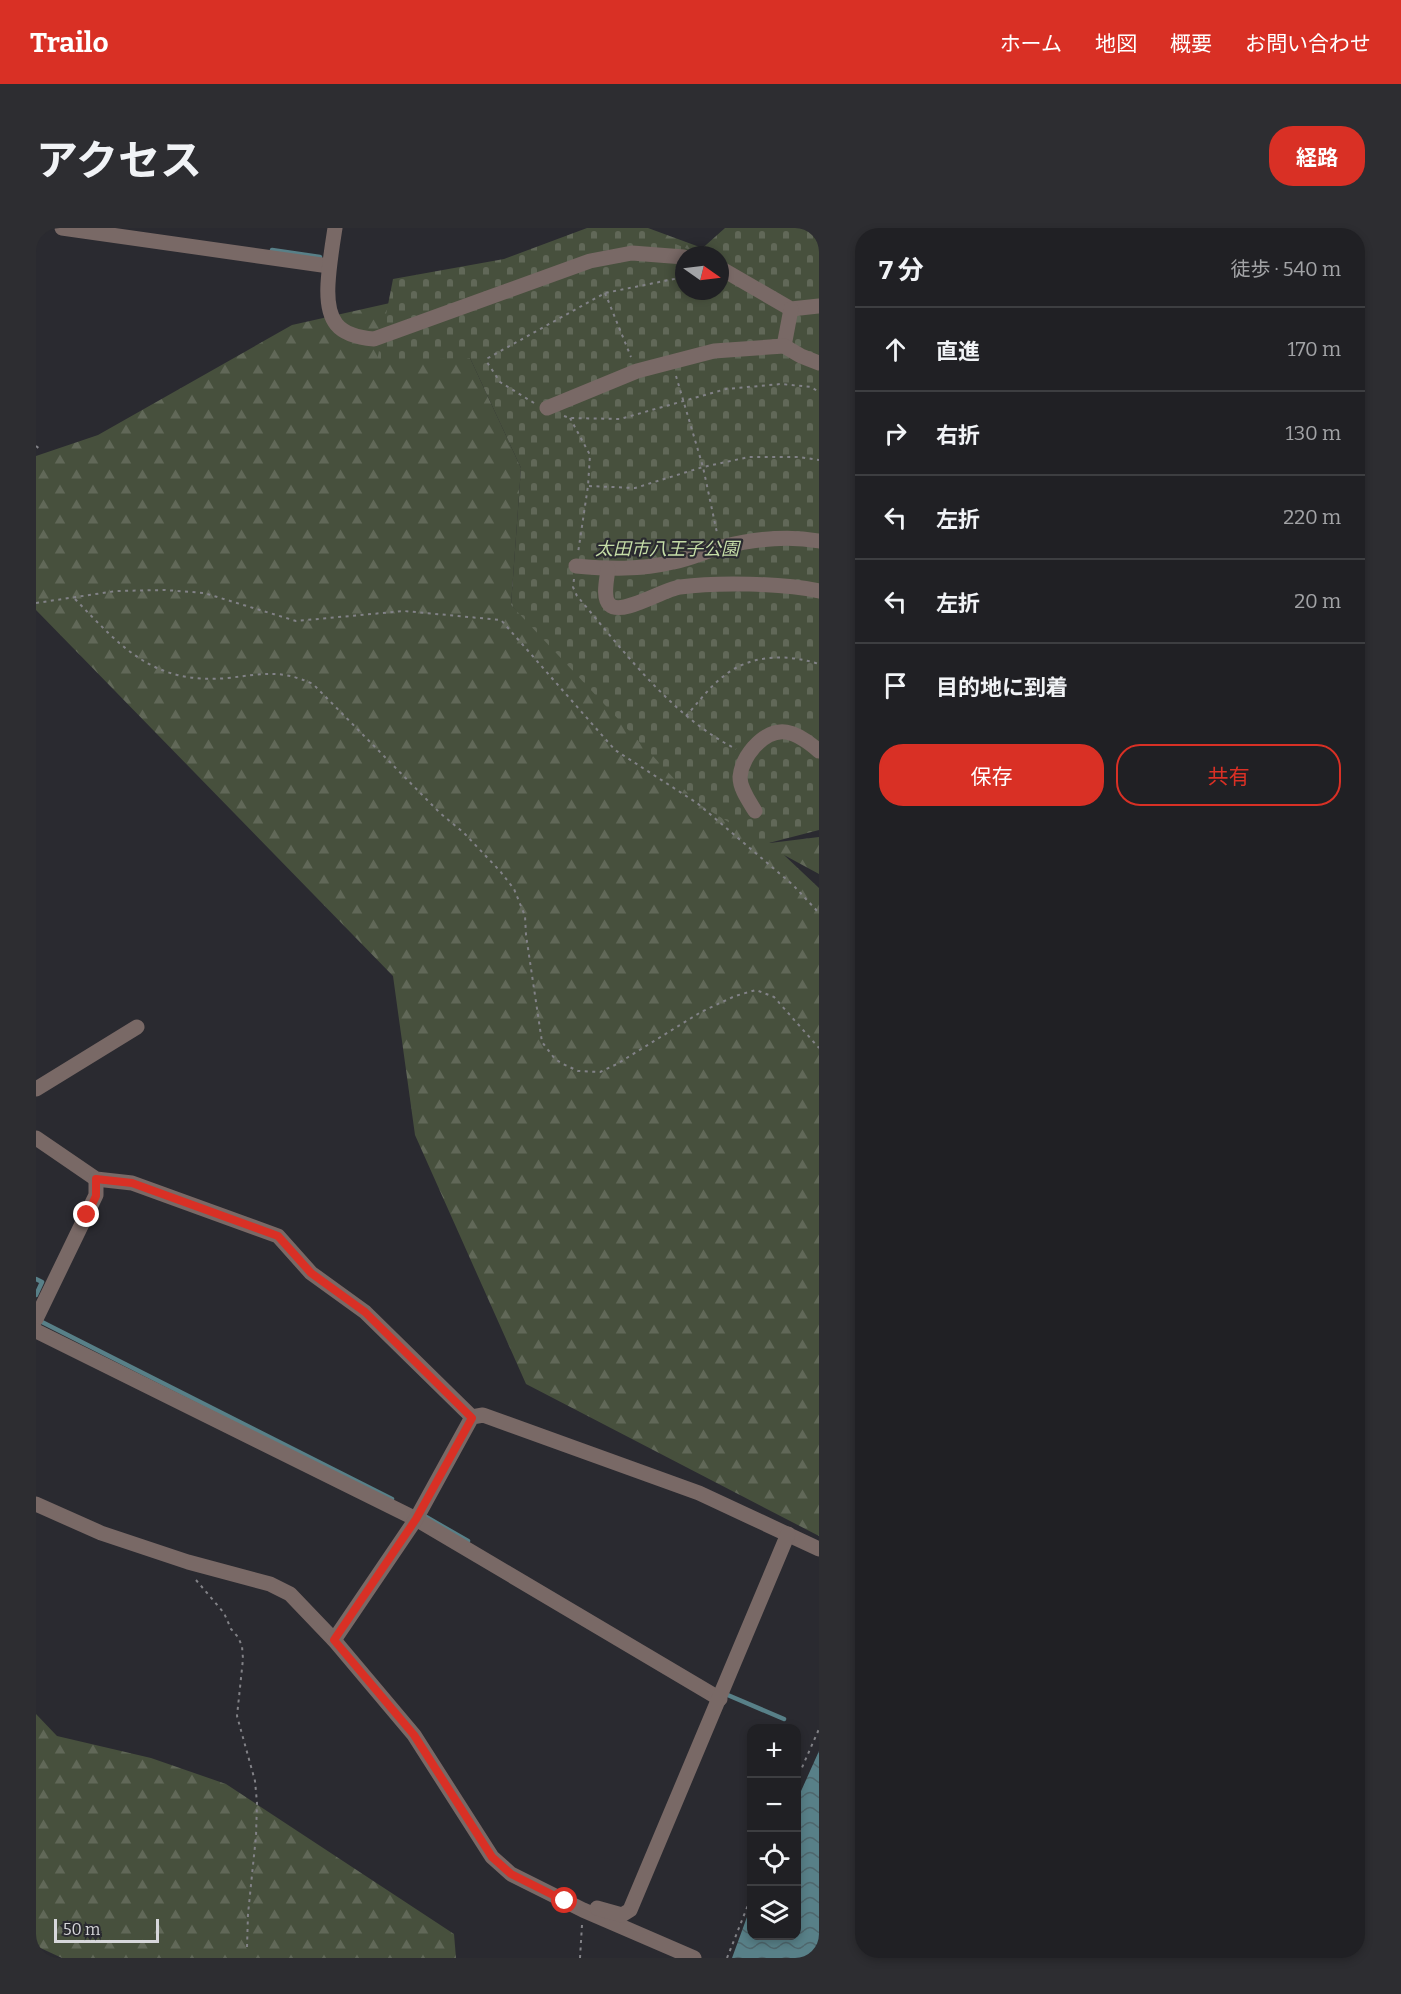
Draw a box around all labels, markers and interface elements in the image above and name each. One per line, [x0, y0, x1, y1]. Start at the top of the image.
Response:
text: Trailo [30, 26, 109, 59]
text: ホーム [1000, 31, 1062, 57]
text: 地図 [1095, 31, 1137, 57]
text: 概要 [1170, 31, 1212, 57]
text: お問い合わせ [1245, 31, 1371, 57]
button: 経路 [1269, 126, 1365, 186]
text: アクセス [36, 136, 202, 186]
north arrow [675, 246, 729, 300]
text: 7 分 [879, 255, 924, 286]
text: 徒歩 · 540 m [1231, 257, 1341, 281]
icon: ahead [879, 333, 912, 366]
text: 170 m [1288, 337, 1341, 361]
text: 直進 [936, 338, 980, 365]
icon: right [879, 417, 912, 450]
text: 130 m [1286, 421, 1341, 445]
text: 右折 [936, 422, 980, 449]
icon: left [879, 501, 912, 534]
text: 220 m [1283, 505, 1341, 529]
text: 左折 [936, 506, 980, 533]
park label: 太田市八王子公園 [595, 538, 742, 560]
icon: left [879, 585, 912, 618]
text: 20 m [1294, 589, 1341, 613]
text: 左折 [936, 590, 980, 617]
icon: arrive [879, 669, 912, 702]
text: 目的地に到着 [936, 674, 1068, 701]
button: 保存 [879, 744, 1104, 806]
button: 共有 [1116, 744, 1341, 806]
route end [73, 1201, 99, 1227]
map controls [747, 1724, 801, 1940]
button: + [747, 1724, 801, 1778]
button: − [747, 1778, 801, 1832]
button: locate [747, 1832, 801, 1886]
button: layers [747, 1886, 801, 1940]
route start [551, 1887, 577, 1913]
scale bar [54, 1916, 159, 1944]
text: 50 m [63, 1920, 100, 1939]

